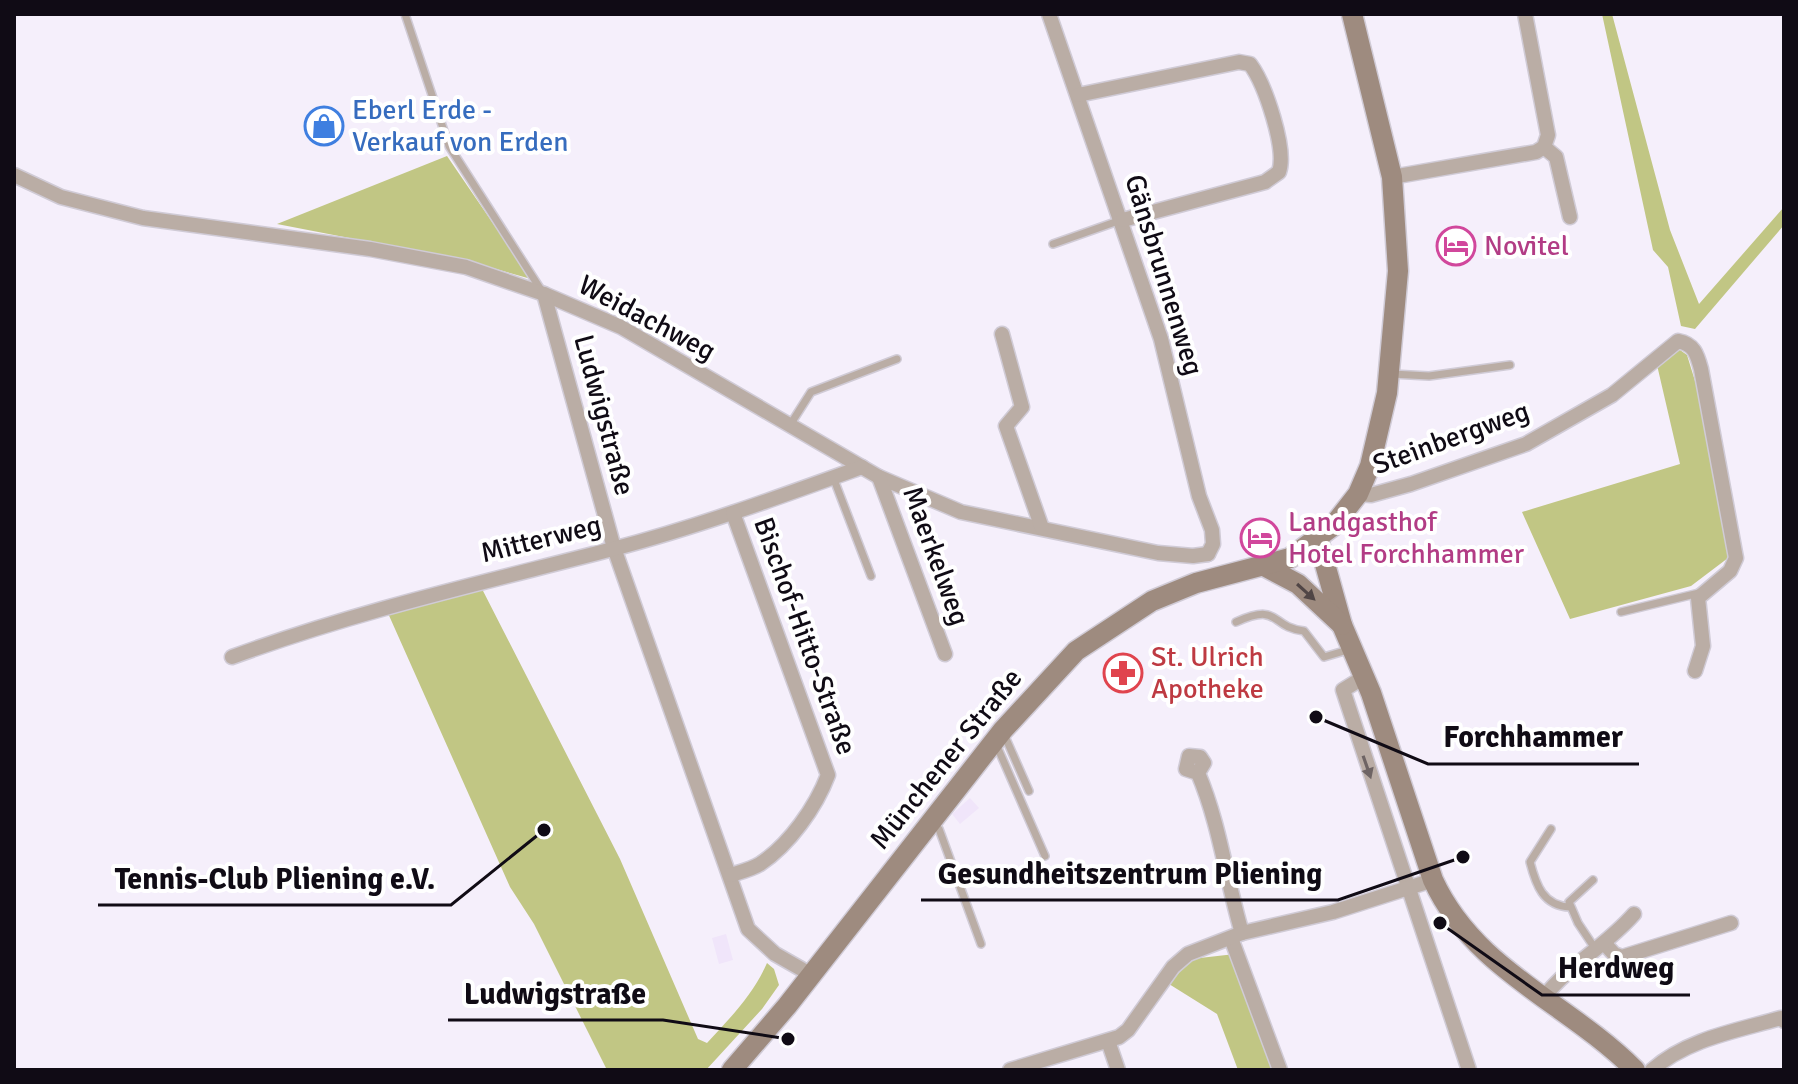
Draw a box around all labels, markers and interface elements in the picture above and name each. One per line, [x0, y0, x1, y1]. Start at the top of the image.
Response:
place label: Eberl Erde - Verkauf von Erden [352, 93, 568, 159]
shop icon: Eberl Erde - Verkauf von Erden [303, 105, 345, 147]
street label: Gänsbrunnenweg [1117, 170, 1211, 380]
hotel icon: Novitel [1435, 225, 1477, 267]
place label: Novitel [1484, 229, 1569, 263]
street label: Weidachweg [573, 268, 721, 368]
street label: Ludwigstraße [566, 331, 642, 499]
street label: Steinbergweg [1368, 394, 1534, 482]
street label: Maerkelweg [895, 482, 977, 630]
place label: Landgasthof Hotel Forchhammer [1288, 505, 1525, 571]
street label: Mitterweg [477, 508, 605, 570]
street label: Bischof-Hitto-Straße [746, 513, 864, 759]
hotel icon: Landgasthof Hotel Forchhammer [1239, 517, 1281, 559]
one-way arrow [1296, 582, 1315, 600]
place label: St. Ulrich Apotheke [1151, 640, 1264, 706]
pharmacy icon: St. Ulrich Apotheke [1102, 652, 1144, 694]
street label: Münchener Straße [863, 662, 1029, 856]
callout: Forchhammer [1428, 710, 1639, 764]
text: Forchhammer [1443, 719, 1623, 756]
one-way arrow [1362, 755, 1374, 779]
callout: Gesundheitszentrum Pliening [921, 846, 1338, 900]
callout: Tennis-Club Pliening e.V. [98, 851, 451, 905]
text: Gesundheitszentrum Pliening [938, 856, 1322, 893]
text: Tennis-Club Pliening e.V. [115, 861, 435, 898]
callout: Herdweg [1542, 941, 1690, 995]
text: Herdweg [1558, 950, 1674, 987]
callout: Ludwigstraße [448, 966, 663, 1020]
text: Ludwigstraße [464, 976, 646, 1013]

